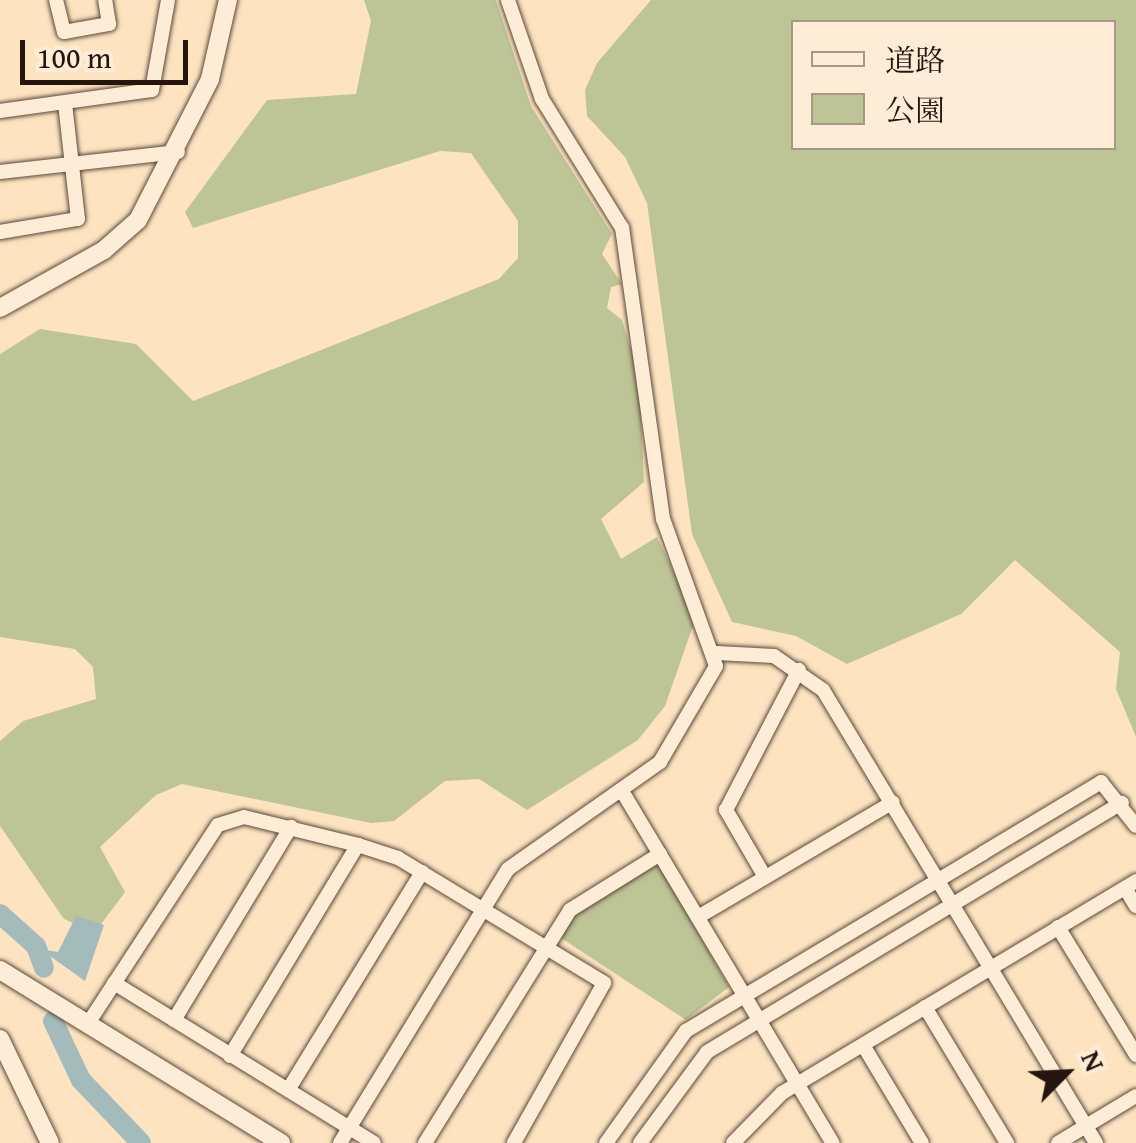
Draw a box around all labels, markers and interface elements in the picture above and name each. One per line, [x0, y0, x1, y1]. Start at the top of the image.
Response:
scale bar [25, 20, 192, 82]
legend [791, 20, 1116, 150]
text: 100 m [37, 35, 111, 79]
text: 道路 [885, 38, 945, 82]
text: 公園 [885, 88, 945, 132]
north arrow [1016, 1023, 1116, 1123]
text: N [1071, 1044, 1116, 1077]

